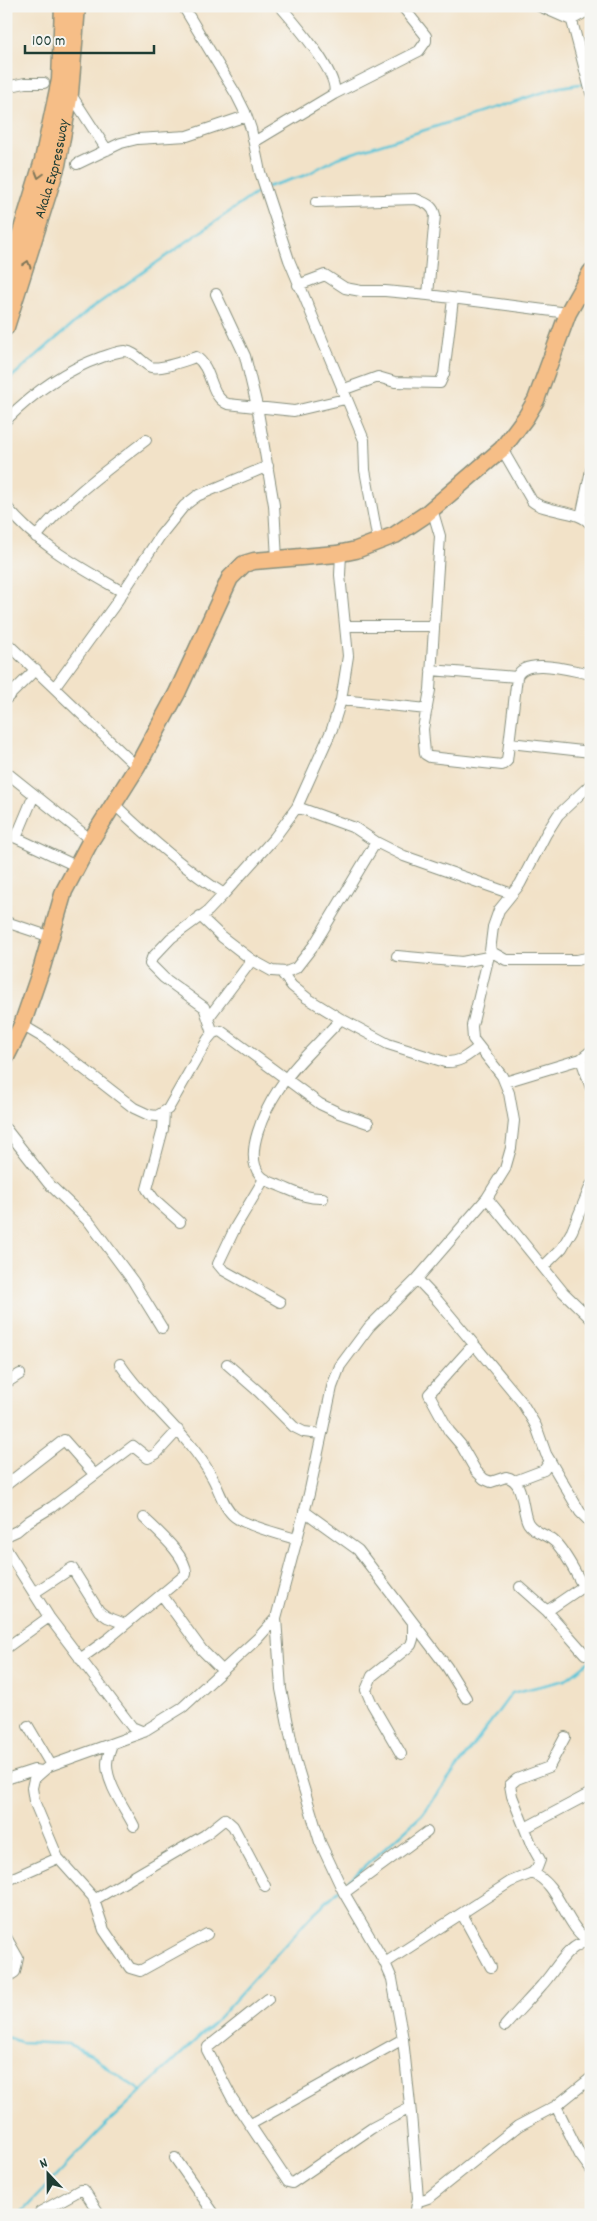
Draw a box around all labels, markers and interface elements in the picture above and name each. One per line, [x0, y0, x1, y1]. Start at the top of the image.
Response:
scale bar [25, 22, 154, 54]
text: 100 m [32, 31, 65, 53]
street label: Akala Expressway [30, 117, 76, 222]
one-way arrow [34, 171, 44, 179]
one-way arrow [22, 261, 32, 269]
north arrow [22, 2148, 72, 2198]
text: N [37, 2153, 51, 2174]

